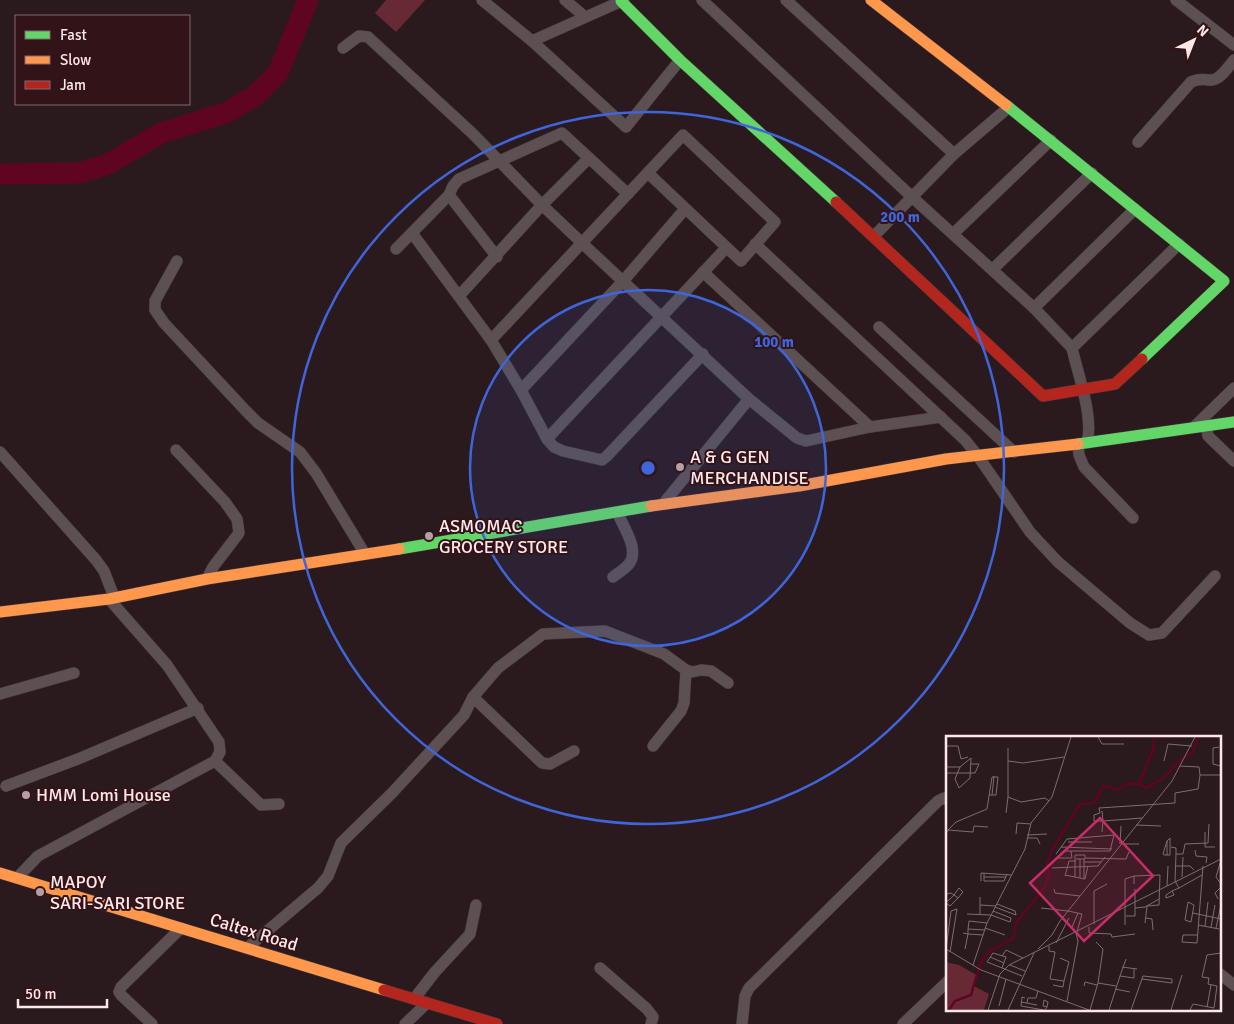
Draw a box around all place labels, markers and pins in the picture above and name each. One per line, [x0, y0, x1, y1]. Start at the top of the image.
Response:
place label: A & G GEN MERCHANDISE [690, 446, 809, 489]
centre of rings [639, 459, 657, 477]
marker: A & G GEN MERCHANDISE [674, 461, 686, 473]
place label: ASMOMAC GROCERY STORE [439, 515, 568, 558]
marker: ASMOMAC GROCERY STORE [423, 530, 435, 542]
place label: HMM Lomi House [36, 784, 171, 806]
marker: HMM Lomi House [20, 789, 32, 801]
place label: MAPOY SARI-SARI STORE [50, 871, 185, 914]
marker: MAPOY SARI-SARI STORE [34, 886, 46, 898]

